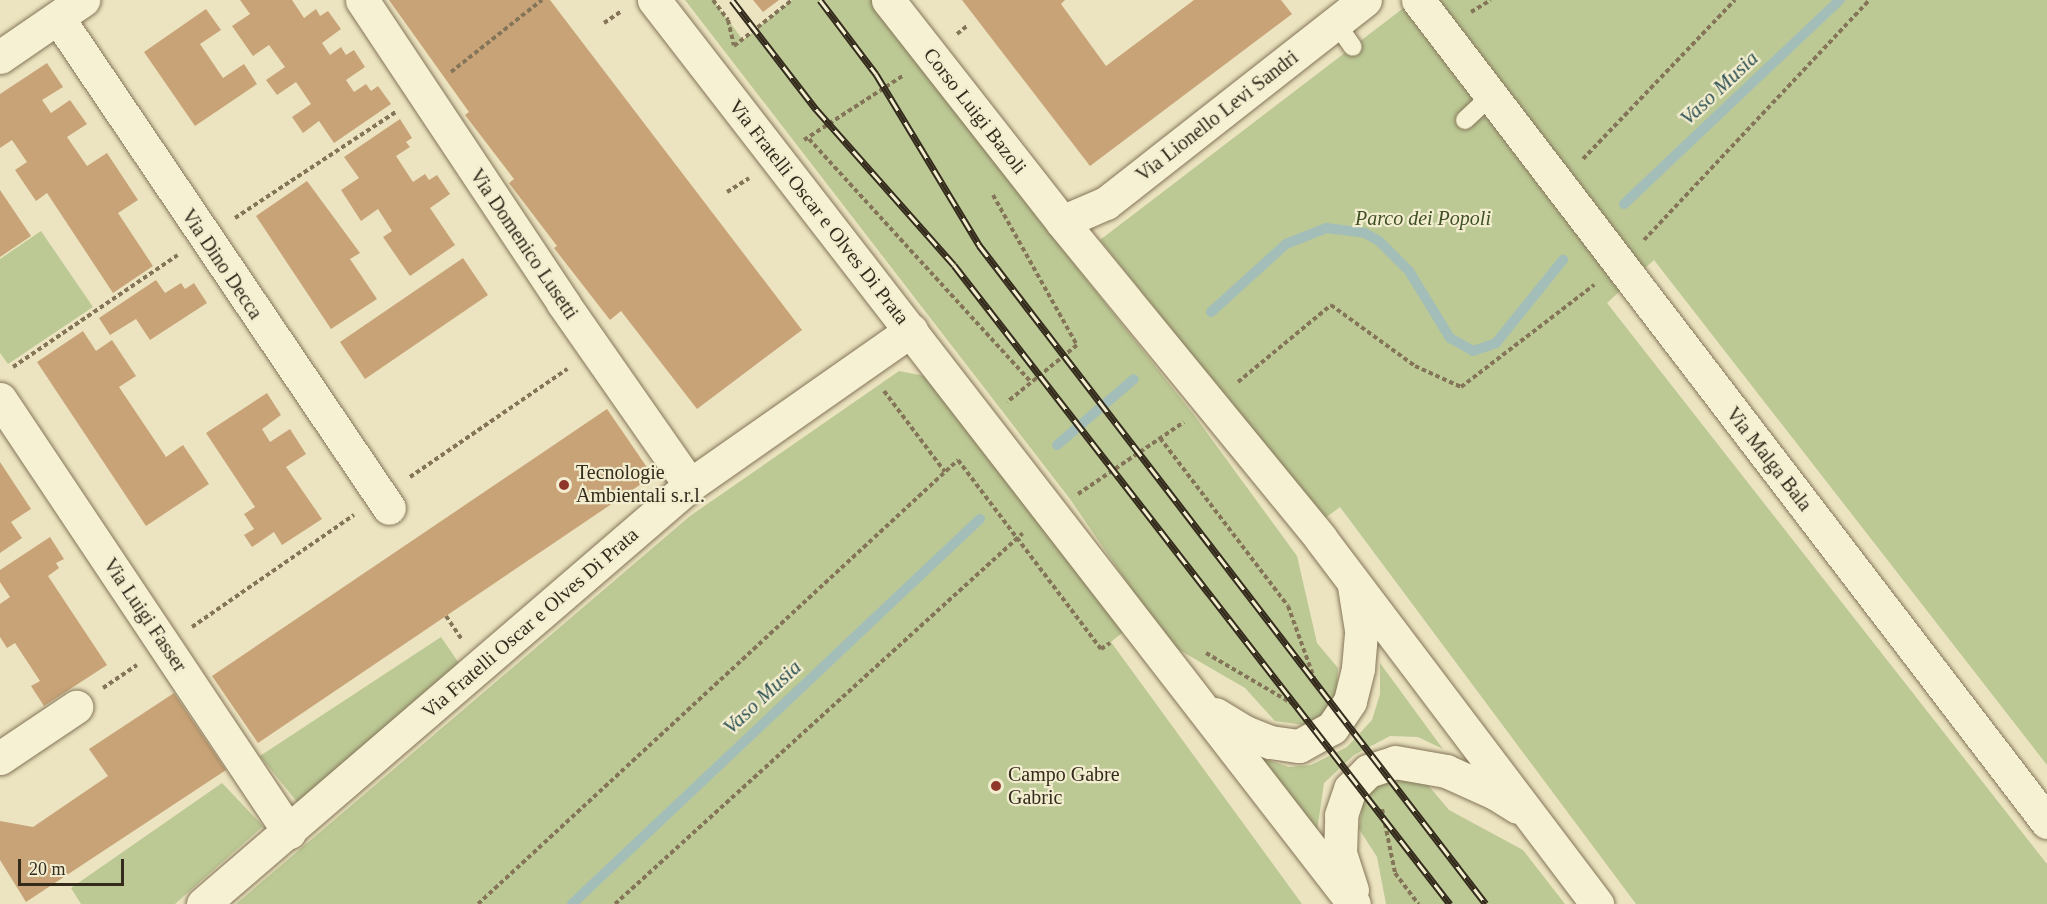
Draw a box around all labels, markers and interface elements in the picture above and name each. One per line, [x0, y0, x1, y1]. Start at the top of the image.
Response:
street label: Corso Luigi Bazoli [918, 43, 1032, 179]
street label: Via Lionello Levi Sandri [1131, 45, 1303, 187]
water label: Vaso Musia [1675, 46, 1763, 130]
street label: Via Fratelli Oscar e Olves Di Prata [724, 95, 914, 329]
street label: Via Domenico Lusetti [465, 164, 583, 324]
street label: Via Dino Decca [176, 204, 268, 324]
park label: Parco dei Popoli [1355, 206, 1491, 230]
street label: Via Malga Bala [1721, 402, 1817, 516]
place label: Tecnologie Ambientali s.r.l. [576, 461, 705, 508]
marker: Tecnologie Ambientali s.r.l. [557, 478, 571, 492]
street label: Via Fratelli Oscar e Olves Di Prata [417, 523, 643, 723]
street label: Via Luigi Fasser [98, 554, 192, 676]
water label: Vaso Musia [718, 655, 806, 739]
place label: Campo Gabre Gabric [1008, 762, 1120, 809]
marker: Campo Gabre Gabric [989, 779, 1003, 793]
scale bar [21, 847, 128, 885]
text: 20 m [29, 859, 66, 879]

